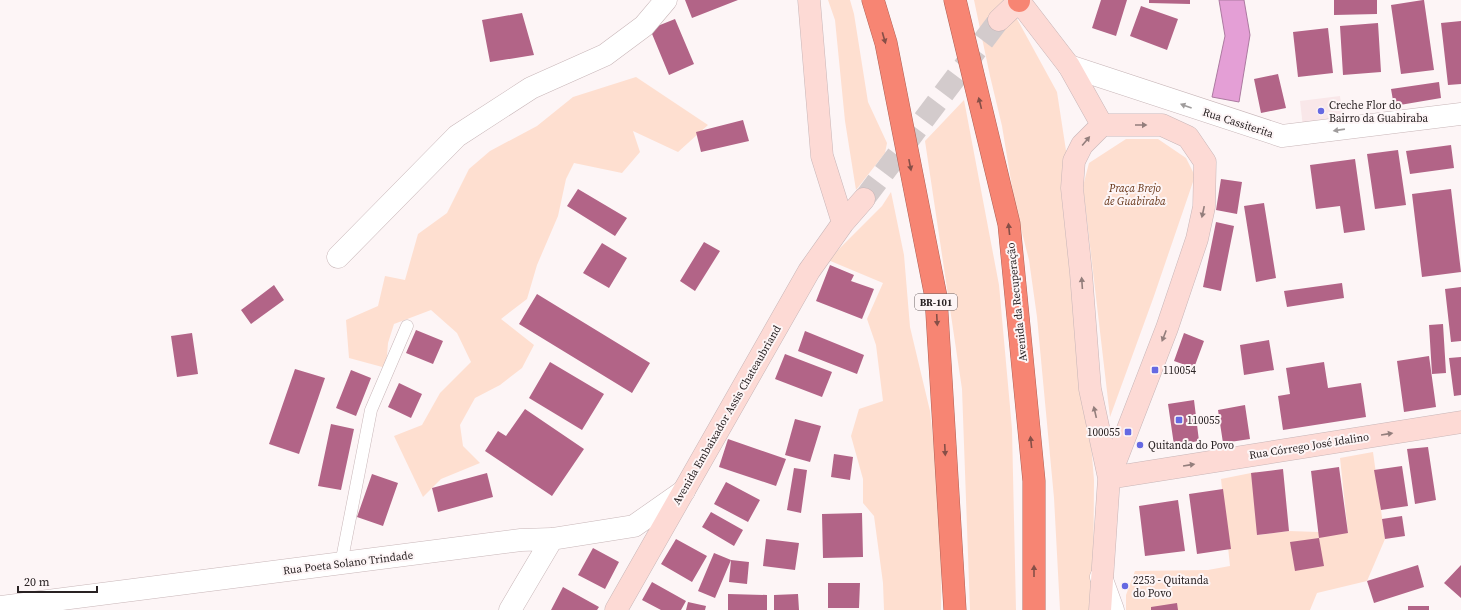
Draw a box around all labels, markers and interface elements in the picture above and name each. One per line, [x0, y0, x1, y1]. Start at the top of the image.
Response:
one-way arrow [881, 32, 887, 44]
one-way arrow [976, 97, 982, 109]
place label: Creche Flor do Bairro da Guabiraba [1329, 98, 1428, 126]
one-way arrow [1180, 102, 1192, 108]
street label: Rua Cassiterita [1201, 105, 1276, 142]
marker: Creche Flor do Bairro da Guabiraba [1316, 106, 1326, 116]
one-way arrow [1135, 122, 1148, 128]
one-way arrow [1333, 127, 1345, 133]
one-way arrow [1081, 136, 1090, 146]
one-way arrow [907, 159, 913, 171]
park label: Praça Brejo de Guabiraba [1104, 181, 1166, 209]
one-way arrow [1199, 206, 1205, 218]
one-way arrow [1006, 223, 1012, 235]
street label: Avenida da Recuperação [1003, 242, 1031, 362]
one-way arrow [1078, 277, 1085, 289]
road number: BR-101 [915, 294, 957, 310]
one-way arrow [934, 314, 941, 326]
street label: Avenida Embaixador Assis Chateaubriand [669, 322, 785, 507]
one-way arrow [1160, 331, 1166, 343]
place label: 110054 [1163, 363, 1196, 378]
marker: 110054 [1150, 365, 1160, 375]
one-way arrow [1091, 406, 1097, 418]
place label: 110055 [1187, 413, 1220, 428]
marker: 110055 [1174, 415, 1184, 425]
place label: 100055 [1087, 425, 1120, 440]
marker: 100055 [1123, 427, 1133, 437]
street label: Rua Córrego José Idalino [1248, 429, 1370, 463]
one-way arrow [1381, 431, 1393, 437]
one-way arrow [1027, 436, 1034, 448]
place label: Quitanda do Povo [1148, 438, 1234, 453]
marker: Quitanda do Povo [1135, 440, 1145, 450]
one-way arrow [942, 444, 949, 456]
one-way arrow [1183, 462, 1195, 468]
street label: Rua Poeta Solano Trindade [282, 548, 414, 578]
one-way arrow [1031, 564, 1037, 577]
scale bar [18, 568, 97, 594]
place label: 2253 - Quitanda do Povo [1133, 573, 1209, 601]
text: 20 m [24, 574, 50, 590]
marker: 2253 - Quitanda do Povo [1120, 581, 1130, 591]

